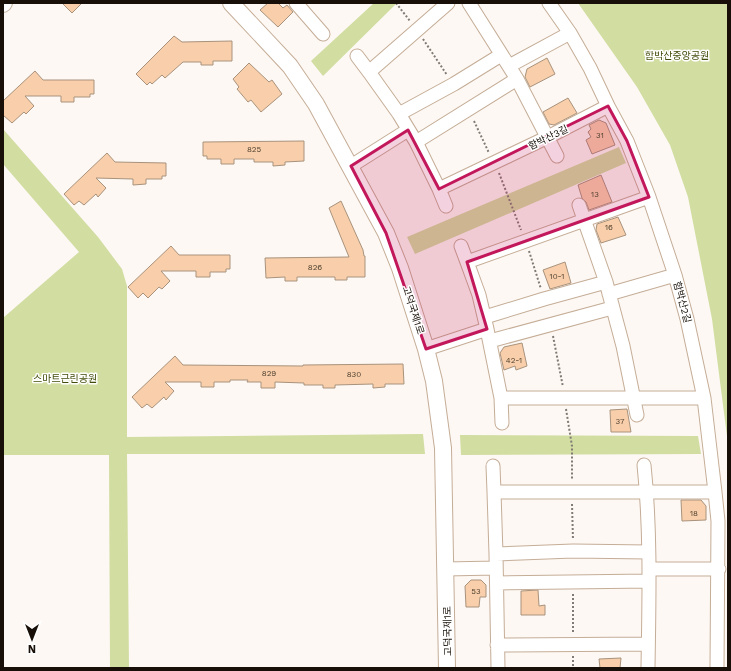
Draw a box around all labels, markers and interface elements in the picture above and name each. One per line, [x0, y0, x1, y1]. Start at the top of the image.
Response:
park label: 함박산중앙공원 [645, 50, 709, 61]
street label: 함박산3길 [527, 123, 570, 152]
house number: 31 [596, 131, 604, 140]
house number: 825 [247, 145, 261, 154]
house number: 13 [591, 190, 599, 199]
house number: 16 [605, 223, 613, 232]
house number: 826 [308, 263, 322, 272]
house number: 10-1 [550, 272, 564, 281]
street label: 함박산2길 [672, 280, 693, 324]
street label: 고덕국제1로 [401, 285, 426, 336]
house number: 42-1 [506, 356, 522, 365]
house number: 829 [262, 369, 276, 378]
house number: 830 [347, 370, 361, 379]
park label: 스마트근린공원 [33, 373, 97, 384]
house number: 37 [616, 417, 625, 426]
house number: 18 [690, 509, 698, 518]
house number: 53 [471, 587, 481, 596]
street label: 고덕국제1로 [442, 606, 453, 656]
north arrow [12, 619, 52, 659]
text: N [28, 642, 36, 655]

